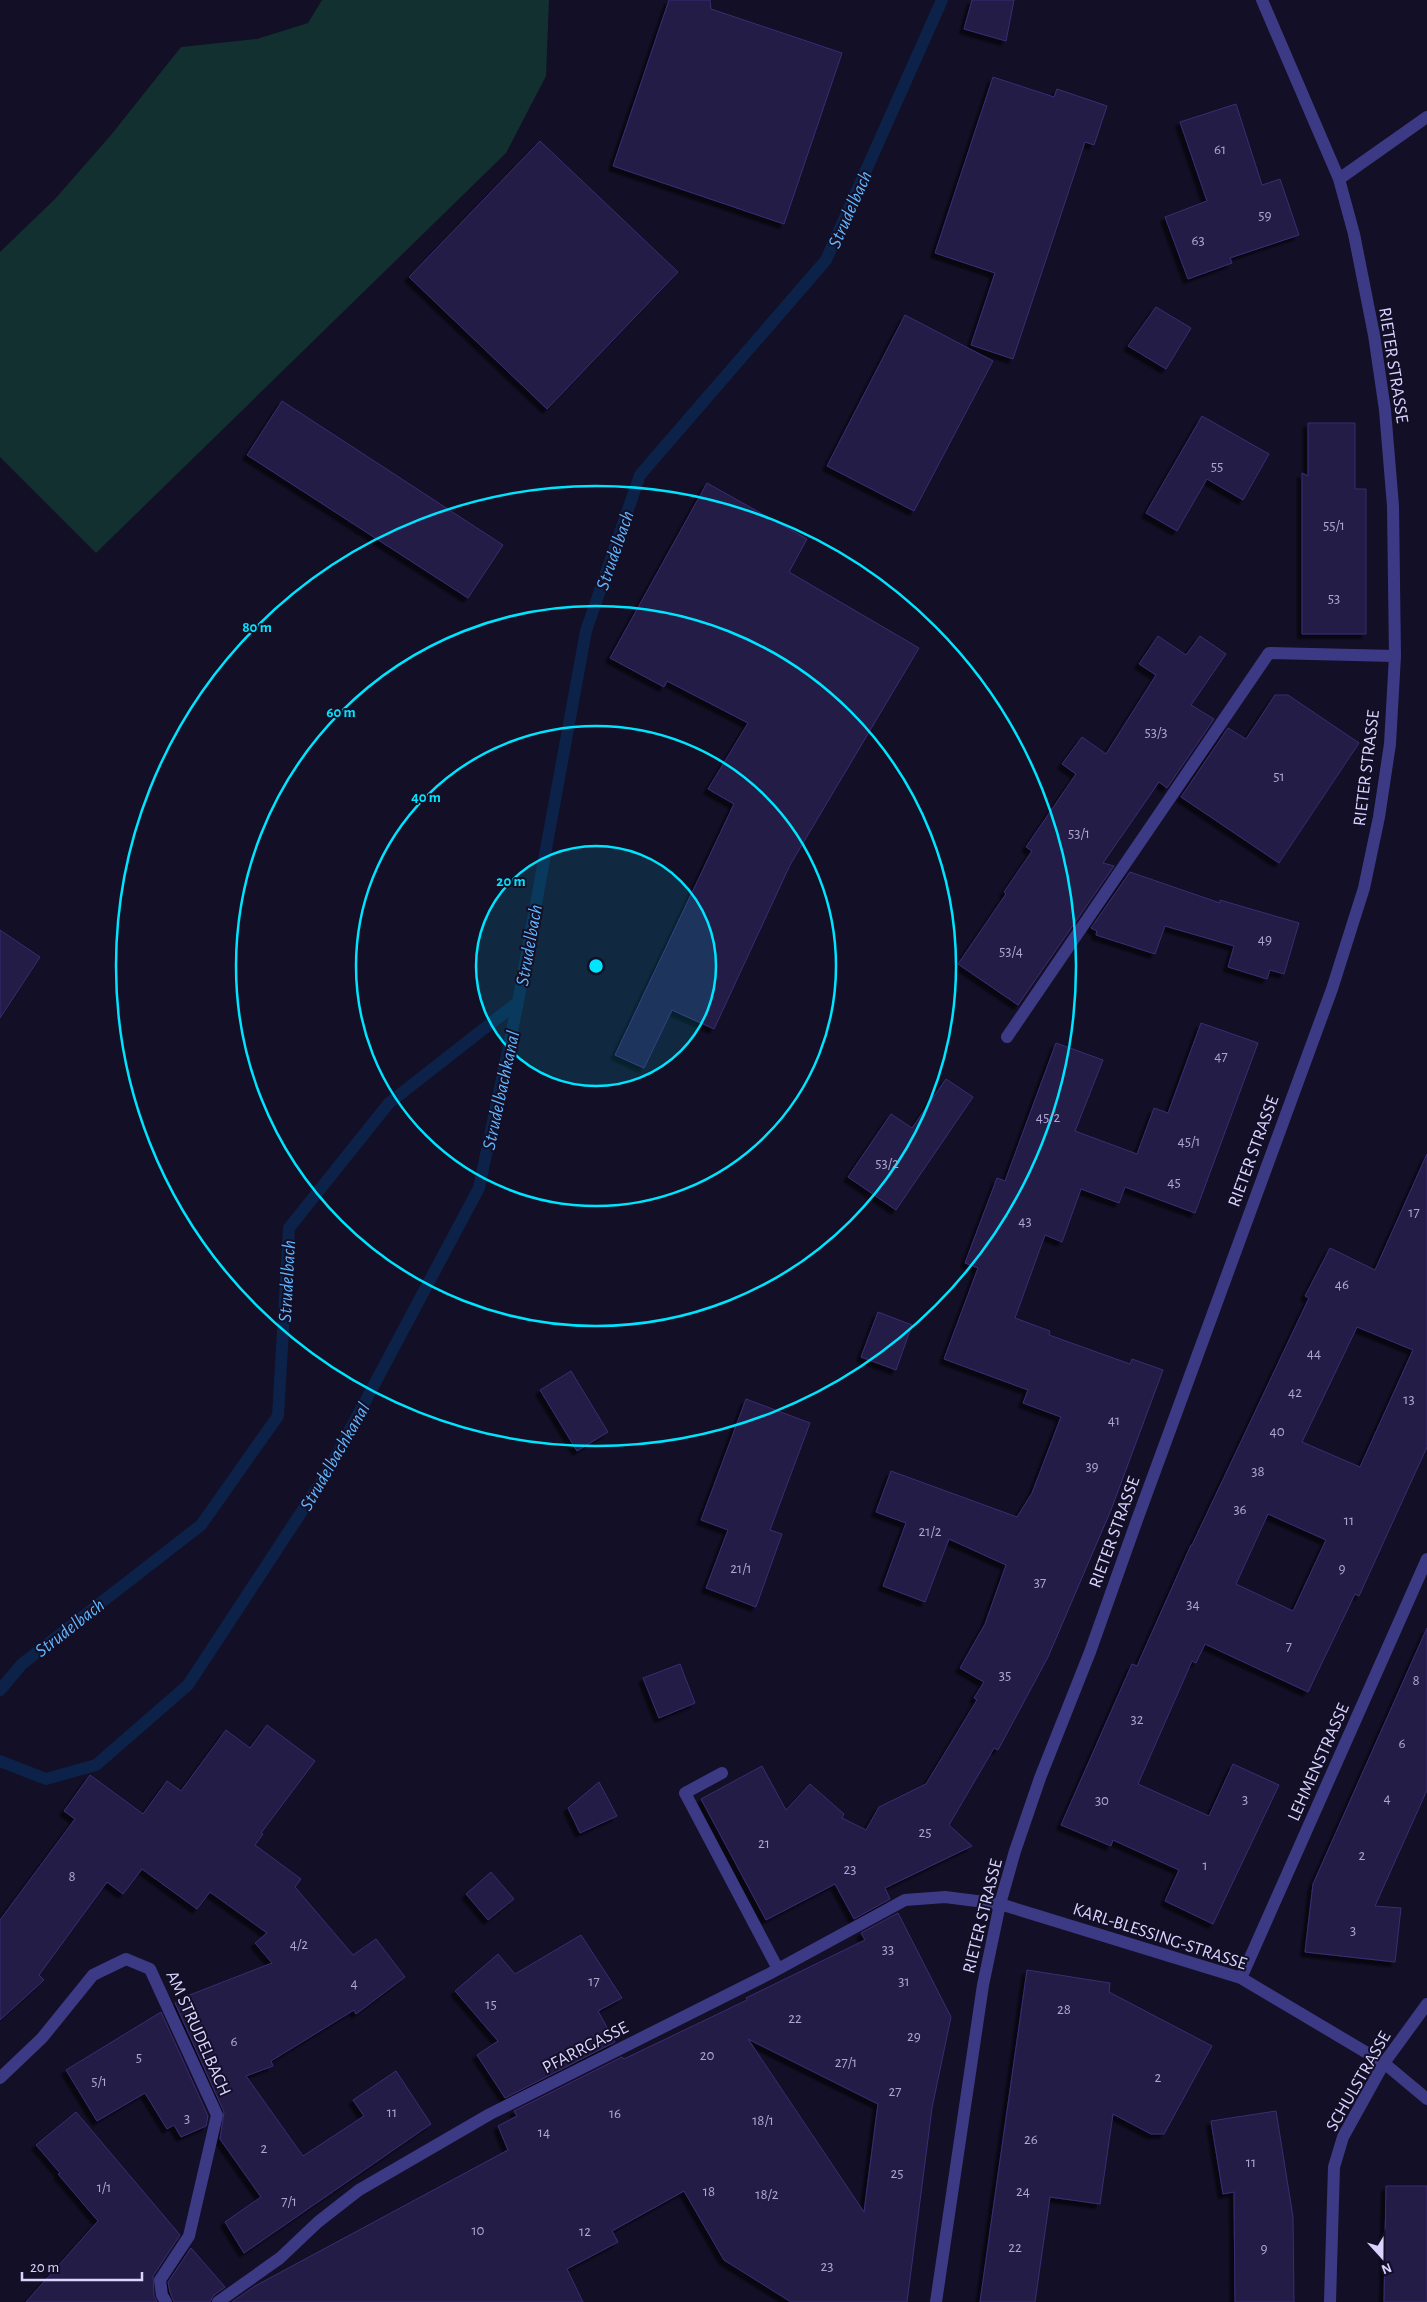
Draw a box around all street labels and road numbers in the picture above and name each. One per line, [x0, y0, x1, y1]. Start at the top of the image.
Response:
street label: RIETER STRASSE [1375, 306, 1411, 425]
street label: RIETER STRASSE [1351, 709, 1383, 827]
street label: RIETER STRASSE [1225, 1093, 1283, 1209]
street label: RIETER STRASSE [1086, 1474, 1144, 1590]
street label: LEHMENSTRASSE [1285, 1701, 1353, 1824]
street label: RIETER STRASSE [960, 1857, 1006, 1975]
street label: KARL-BLESSING-STRASSE [1070, 1900, 1249, 1974]
street label: AM STRUDELBACH [162, 1968, 234, 2099]
street label: PFARRGASSE [540, 2018, 632, 2077]
street label: SCHULSTRASSE [1323, 2028, 1395, 2135]

